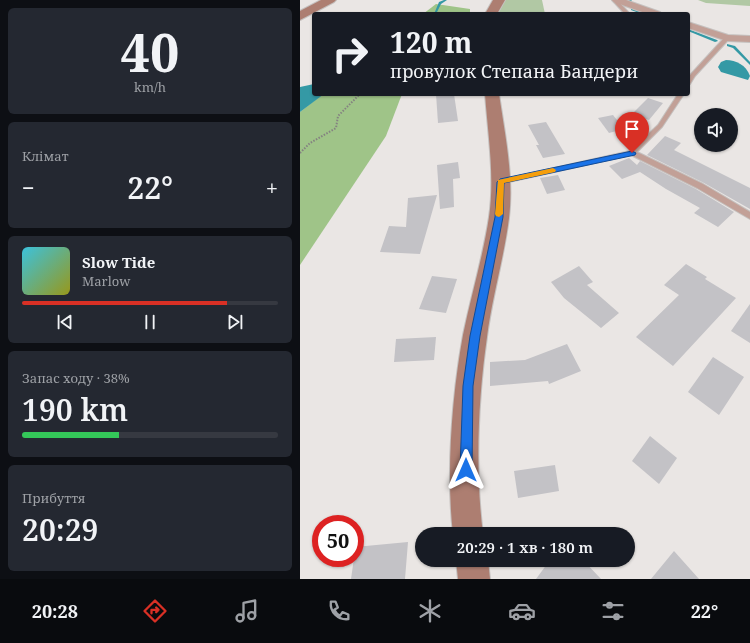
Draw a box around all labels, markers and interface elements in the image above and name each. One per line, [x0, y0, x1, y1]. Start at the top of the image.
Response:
text: 40 [121, 16, 179, 87]
text: 120 m [390, 23, 472, 61]
icon: right [324, 28, 376, 80]
text: провулок Степана Бандери [390, 59, 638, 83]
text: km/h [134, 78, 166, 96]
map controls [694, 108, 738, 152]
button: sound [694, 108, 738, 152]
pin [615, 112, 649, 153]
icon: arrive [621, 118, 643, 140]
text: Клімат [22, 147, 69, 165]
text: 22° [127, 167, 173, 208]
text: − [22, 172, 35, 202]
text: + [266, 172, 278, 202]
text: Slow Tide [82, 252, 155, 272]
text: Marlow [82, 272, 130, 290]
icon: previous [54, 311, 76, 333]
icon: pause [139, 311, 161, 333]
icon: next [224, 311, 246, 333]
text: Запас ходу · 38% [22, 369, 130, 387]
text: 190 km [22, 389, 128, 430]
position arrow [445, 449, 487, 491]
text: Прибуття [22, 489, 85, 507]
text: 20:29 [22, 509, 98, 550]
speed limit sign: 50 [312, 515, 364, 567]
text: 20:29 · 1 хв · 180 m [457, 537, 593, 557]
icon: directions [141, 597, 169, 625]
icon: music [233, 597, 261, 625]
icon: phone [325, 597, 353, 625]
icon: climate [416, 597, 444, 625]
icon: car [508, 597, 536, 625]
icon: filters [599, 597, 627, 625]
text: 20:28 [32, 599, 78, 623]
text: 22° [691, 599, 718, 623]

